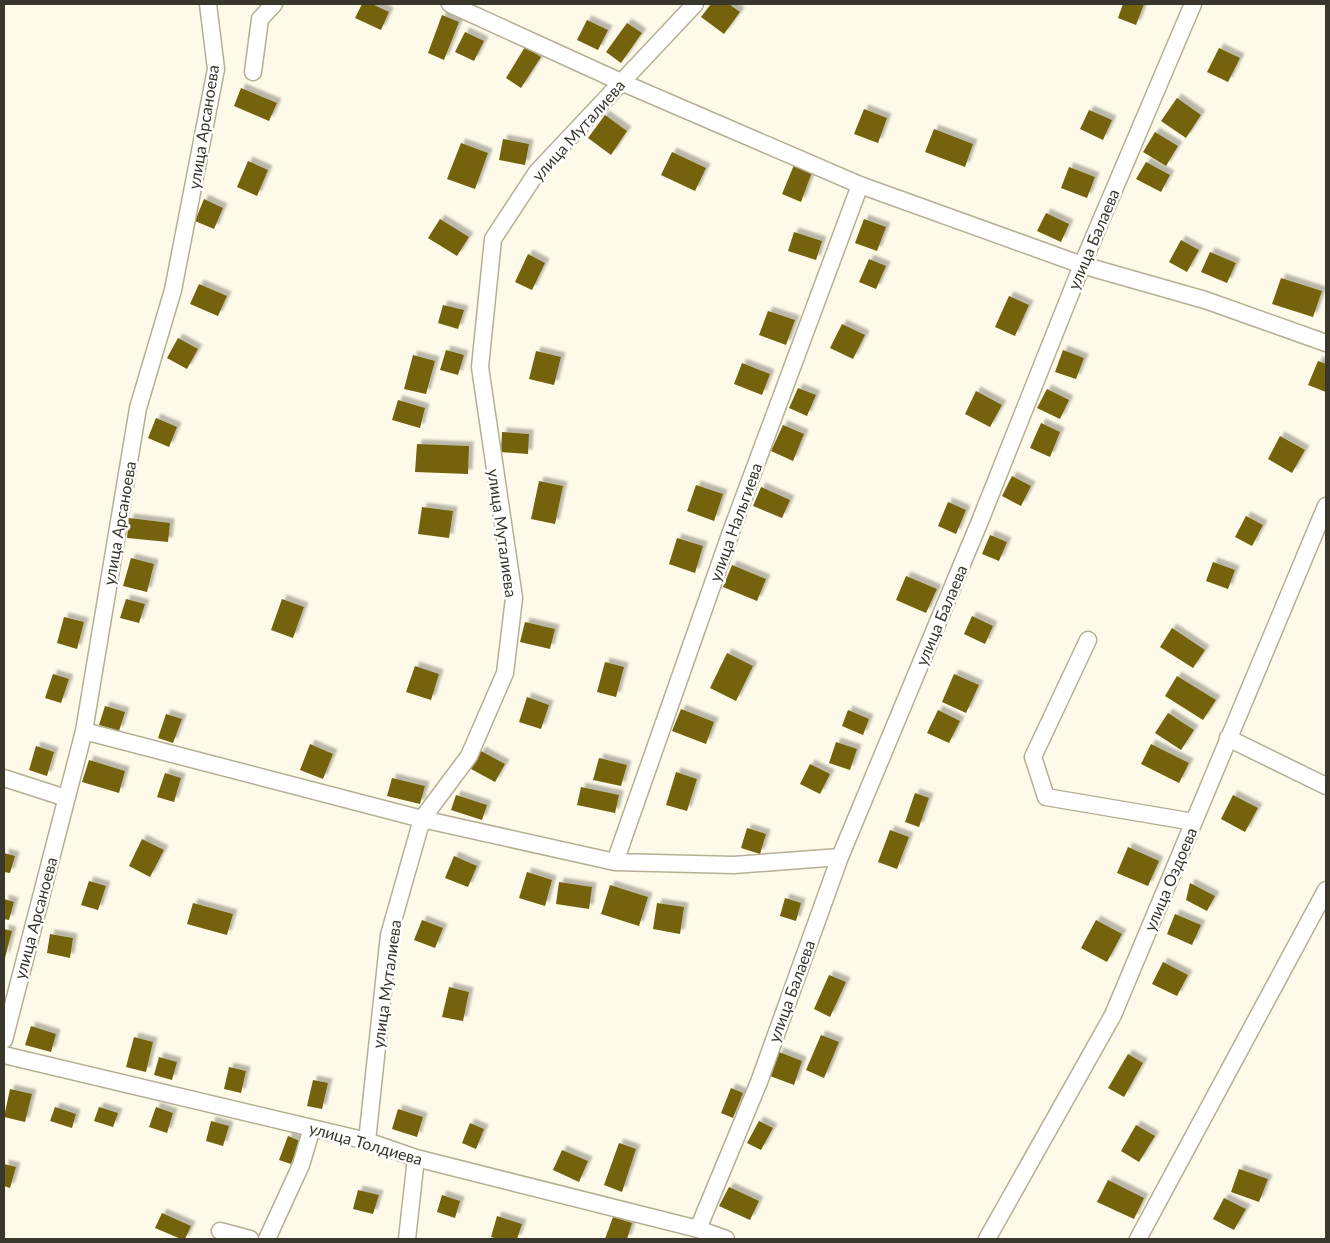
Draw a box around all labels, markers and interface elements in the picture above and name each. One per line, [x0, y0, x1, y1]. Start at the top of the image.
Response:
street label: улица Арсаноева [184, 64, 222, 190]
street label: улица Муталиева [528, 75, 628, 185]
street label: улица Балаева [1063, 186, 1123, 292]
street label: улица Арсаноева [99, 460, 139, 586]
street label: улица Нальгиева [705, 460, 765, 584]
street label: улица Муталиева [485, 468, 521, 598]
street label: улица Балаева [911, 562, 971, 668]
street label: улица Оздоева [1140, 824, 1200, 934]
street label: улица Арсаноева [10, 855, 60, 981]
street label: улица Муталиева [368, 919, 404, 1049]
street label: улица Балаева [764, 937, 818, 1045]
street label: улица Толдиева [307, 1118, 425, 1168]

